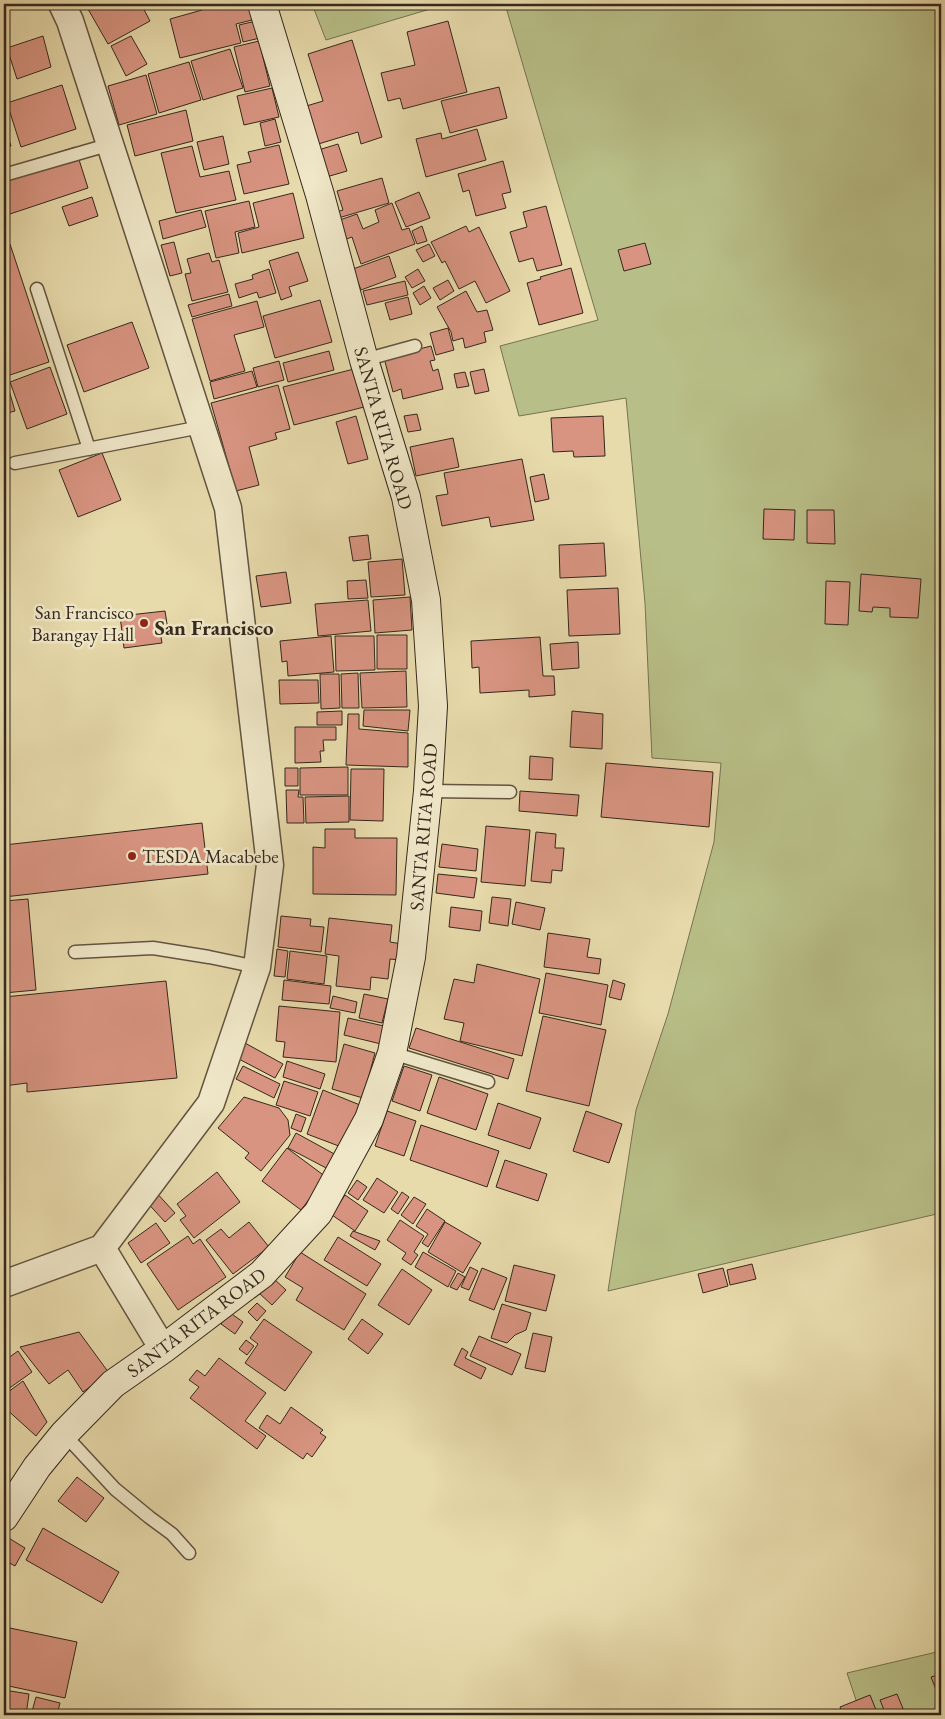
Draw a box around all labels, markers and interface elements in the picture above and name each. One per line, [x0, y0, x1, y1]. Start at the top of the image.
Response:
street label: SANTA RITA ROAD [348, 344, 419, 512]
place label: San Francisco Barangay Hall [31, 600, 134, 647]
district label: San Francisco [155, 614, 274, 641]
marker: San Francisco Barangay Hall [138, 617, 150, 629]
street label: SANTA RITA ROAD [404, 742, 443, 912]
place label: TESDA Macabebe [142, 844, 279, 869]
marker: TESDA Macabebe [126, 850, 138, 862]
street label: SANTA RITA ROAD [122, 1262, 271, 1383]

